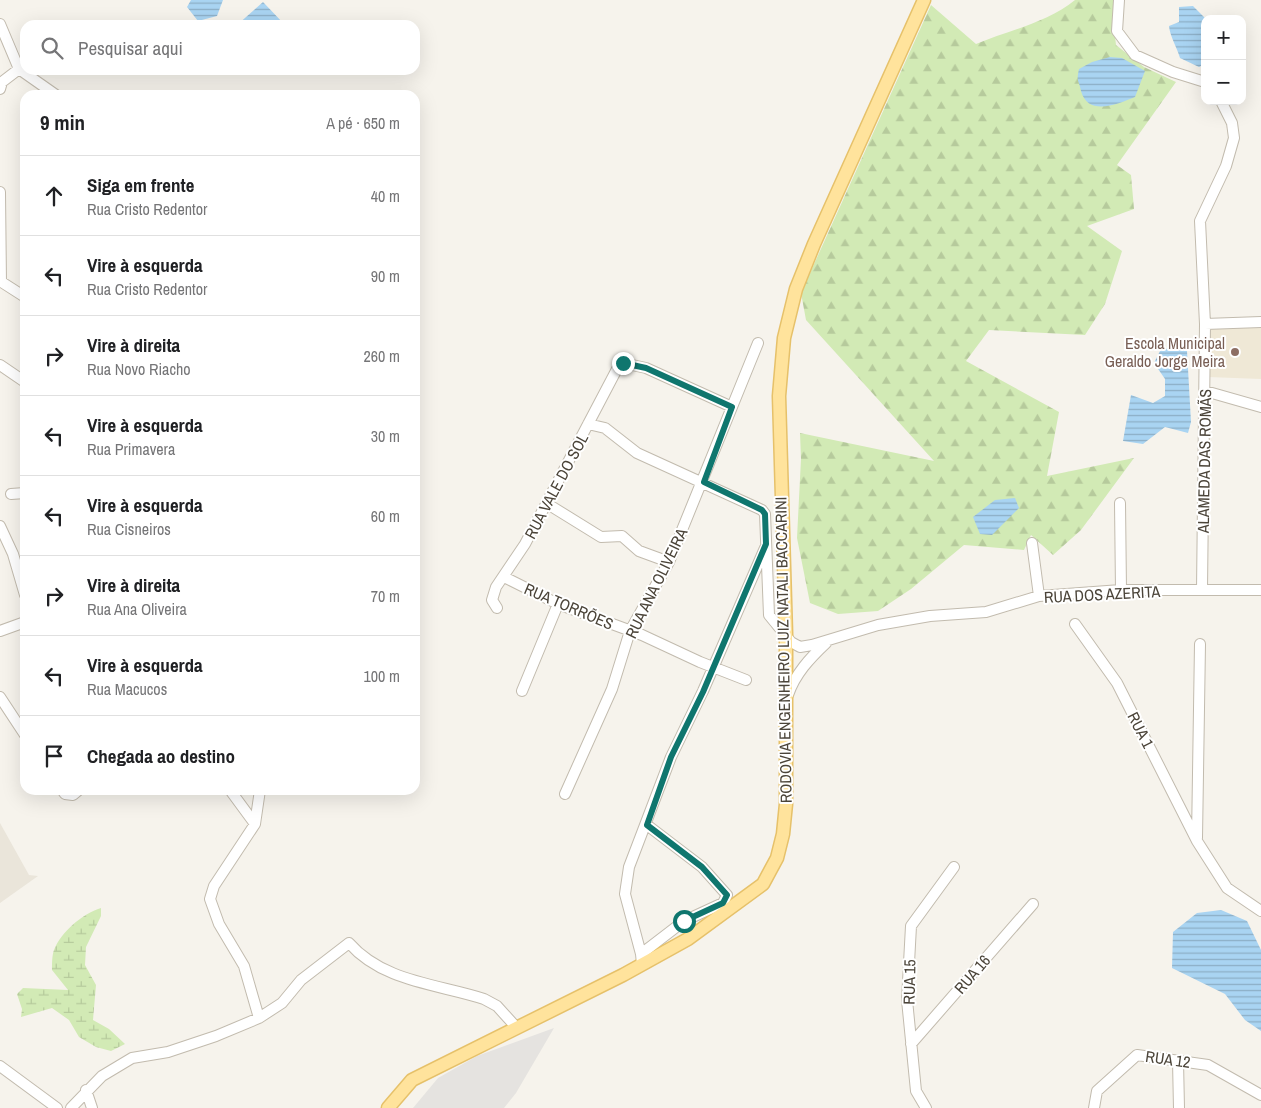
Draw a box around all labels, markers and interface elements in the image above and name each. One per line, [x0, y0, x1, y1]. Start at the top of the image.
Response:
map controls [1201, 15, 1246, 105]
button: + [1201, 15, 1246, 60]
search box [20, 20, 420, 75]
icon: search [38, 34, 66, 62]
text: Pesquisar aqui [78, 35, 183, 61]
button: − [1201, 60, 1246, 105]
text: 9 min [40, 108, 85, 137]
text: A pé · 650 m [326, 112, 400, 134]
text: Siga em frente [87, 172, 194, 198]
icon: ahead [40, 182, 68, 210]
text: 40 m [371, 185, 400, 207]
text: Rua Cristo Redentor [87, 198, 207, 220]
text: Vire à esquerda [87, 252, 203, 278]
icon: left [40, 262, 68, 290]
text: 90 m [371, 265, 400, 287]
text: Rua Cristo Redentor [87, 278, 207, 300]
text: Vire à direita [87, 332, 180, 358]
place label: Escola Municipal Geraldo Jorge Meira [1105, 332, 1226, 372]
icon: right [40, 342, 68, 370]
text: 260 m [364, 345, 400, 367]
marker: Escola Municipal Geraldo Jorge Meira [1229, 346, 1241, 358]
route end [612, 352, 635, 375]
text: Rua Novo Riacho [87, 358, 191, 380]
street label: ALAMEDA DAS ROMÃS [1192, 388, 1216, 534]
text: Vire à esquerda [87, 412, 203, 438]
icon: left [40, 422, 68, 450]
text: 30 m [371, 425, 400, 447]
street label: RUA VALE DO SOL [519, 429, 593, 543]
text: Rua Primavera [87, 438, 175, 460]
text: Vire à esquerda [87, 492, 203, 518]
street label: RODOVIA ENGENHEIRO LUIZ NATALI BACCARINI [769, 497, 797, 803]
icon: left [40, 502, 68, 530]
text: 60 m [371, 505, 400, 527]
text: Rua Cisneiros [87, 518, 171, 540]
street label: RUA ANA OLIVEIRA [620, 524, 692, 642]
text: Vire à direita [87, 572, 180, 598]
street label: RUA TORRÕES [521, 577, 617, 635]
street label: RUA DOS AZERITA [1043, 580, 1161, 608]
icon: right [40, 582, 68, 610]
text: 70 m [371, 585, 400, 607]
text: Rua Ana Oliveira [87, 598, 187, 620]
text: Vire à esquerda [87, 652, 203, 678]
icon: left [40, 662, 68, 690]
text: 100 m [364, 665, 400, 687]
text: Rua Macucos [87, 678, 167, 700]
street label: RUA 1 [1123, 708, 1160, 753]
icon: arrive [40, 742, 68, 770]
text: Chegada ao destino [87, 743, 235, 769]
route start [673, 910, 696, 933]
street label: RUA 16 [949, 950, 995, 998]
street label: RUA 15 [898, 959, 920, 1005]
street label: RUA 12 [1144, 1045, 1192, 1073]

